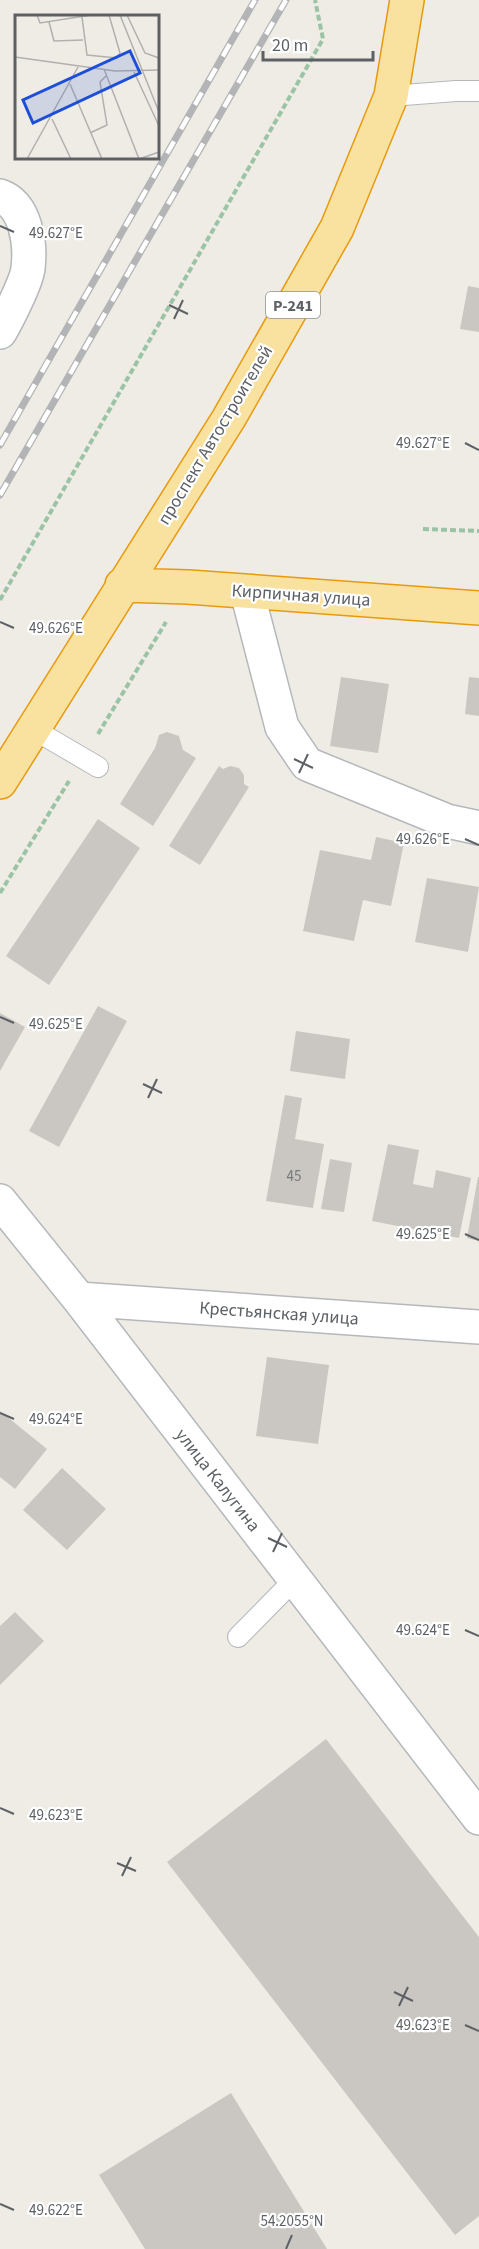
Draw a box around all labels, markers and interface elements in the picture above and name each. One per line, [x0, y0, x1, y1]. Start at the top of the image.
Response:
inset map [15, 15, 159, 159]
scale bar [263, 24, 372, 62]
text: 20 m [272, 33, 308, 58]
text: 49.627°E [29, 223, 83, 244]
road number: Р-241 [266, 292, 320, 318]
street label: проспект Автостроителей [152, 341, 279, 530]
text: 49.627°E [396, 433, 450, 454]
street label: Кирпичная улица [231, 578, 371, 613]
text: 49.626°E [29, 618, 83, 639]
text: 49.626°E [396, 829, 450, 850]
text: 49.625°E [29, 1014, 83, 1035]
house number: 45 [287, 1166, 301, 1187]
text: 49.625°E [396, 1224, 450, 1245]
street label: Крестьянская улица [198, 1295, 360, 1332]
text: 49.624°E [29, 1409, 83, 1430]
street label: улица Калугина [169, 1423, 266, 1537]
text: 49.624°E [396, 1620, 450, 1641]
text: 49.623°E [29, 1805, 83, 1826]
text: 49.623°E [396, 2015, 450, 2036]
text: 49.622°E [29, 2200, 83, 2221]
text: 54.2055°N [260, 2211, 324, 2232]

